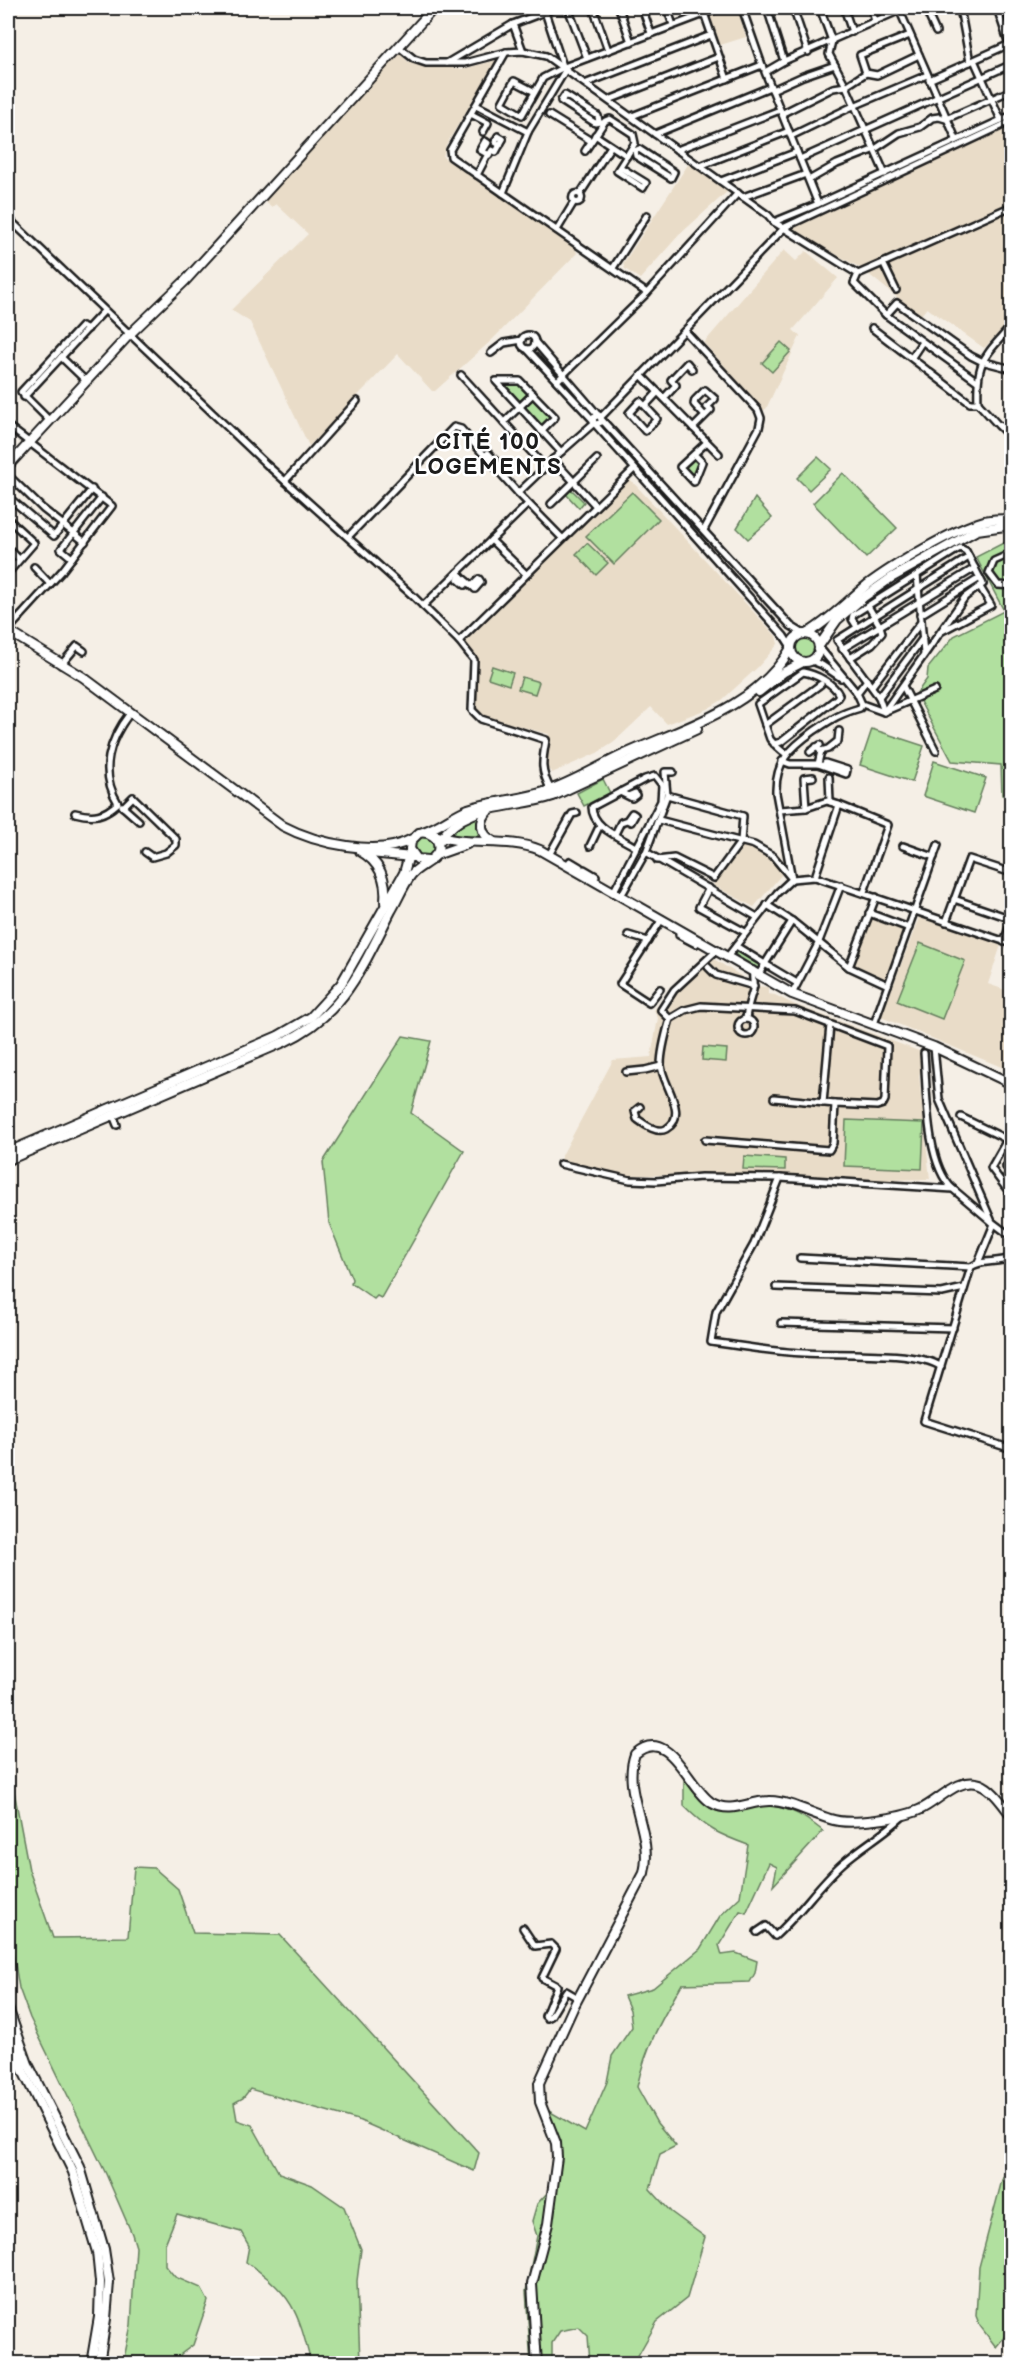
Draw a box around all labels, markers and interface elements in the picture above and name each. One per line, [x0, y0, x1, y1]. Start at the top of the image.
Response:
district label: CITÉ 100 LOGEMENTS [414, 427, 562, 481]

